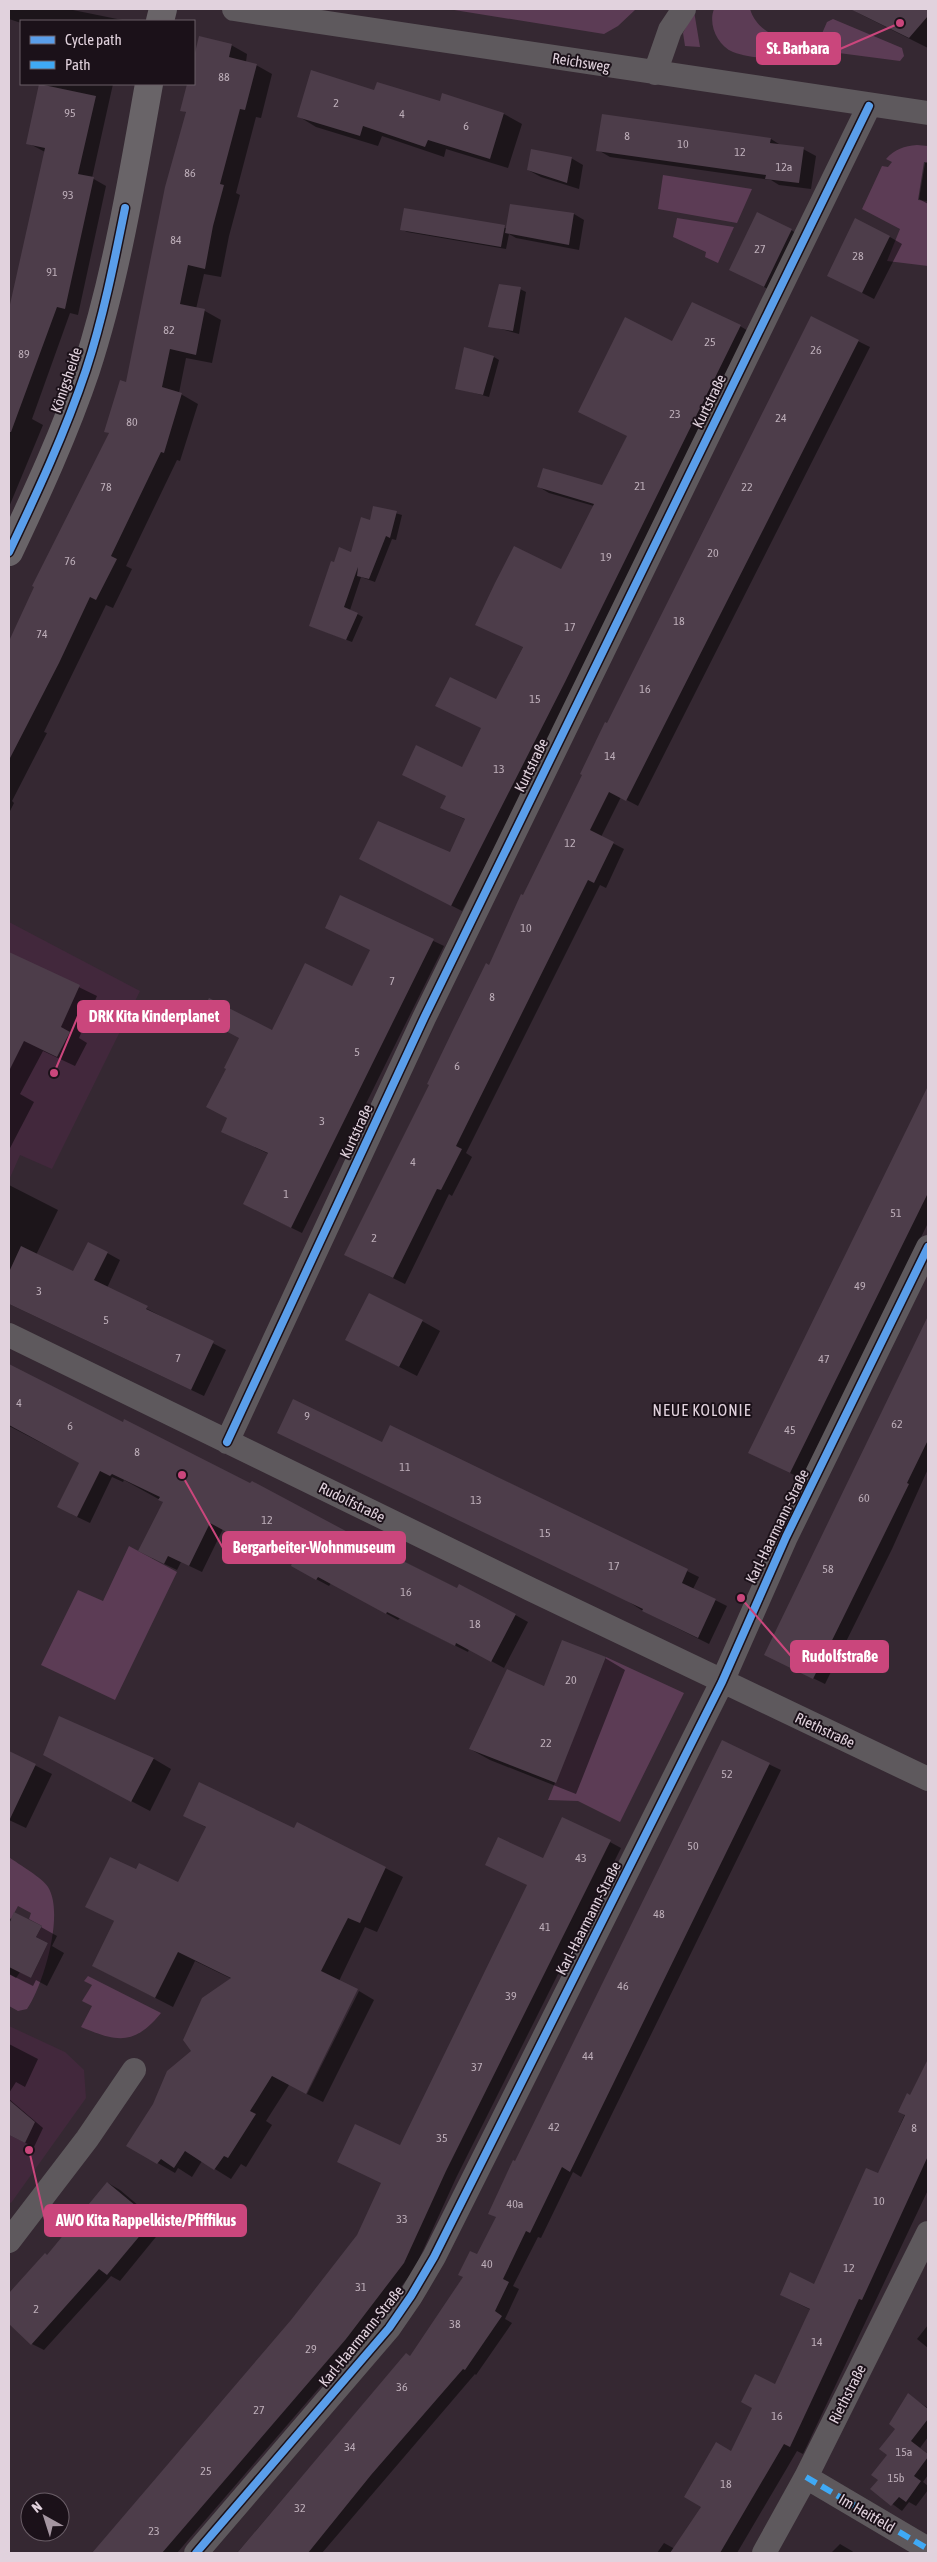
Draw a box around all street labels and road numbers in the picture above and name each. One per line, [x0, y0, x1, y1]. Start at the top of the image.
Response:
street label: Reichsweg [551, 49, 611, 75]
street label: Königsheide [47, 345, 85, 415]
street label: Kurtstraße [689, 371, 729, 431]
street label: Kurtstraße [511, 735, 551, 795]
street label: Kurtstraße [336, 1101, 376, 1161]
street label: Karl-Haarmann-Straße [742, 1466, 812, 1586]
street label: Rudolfstraße [316, 1479, 388, 1525]
street label: Riethstraße [792, 1709, 858, 1751]
street label: Karl-Haarmann-Straße [552, 1858, 624, 1978]
street label: Karl-Haarmann-Straße [315, 2282, 407, 2390]
street label: Riethstraße [825, 2361, 869, 2426]
street label: Im Heitfeld [836, 2490, 898, 2536]

